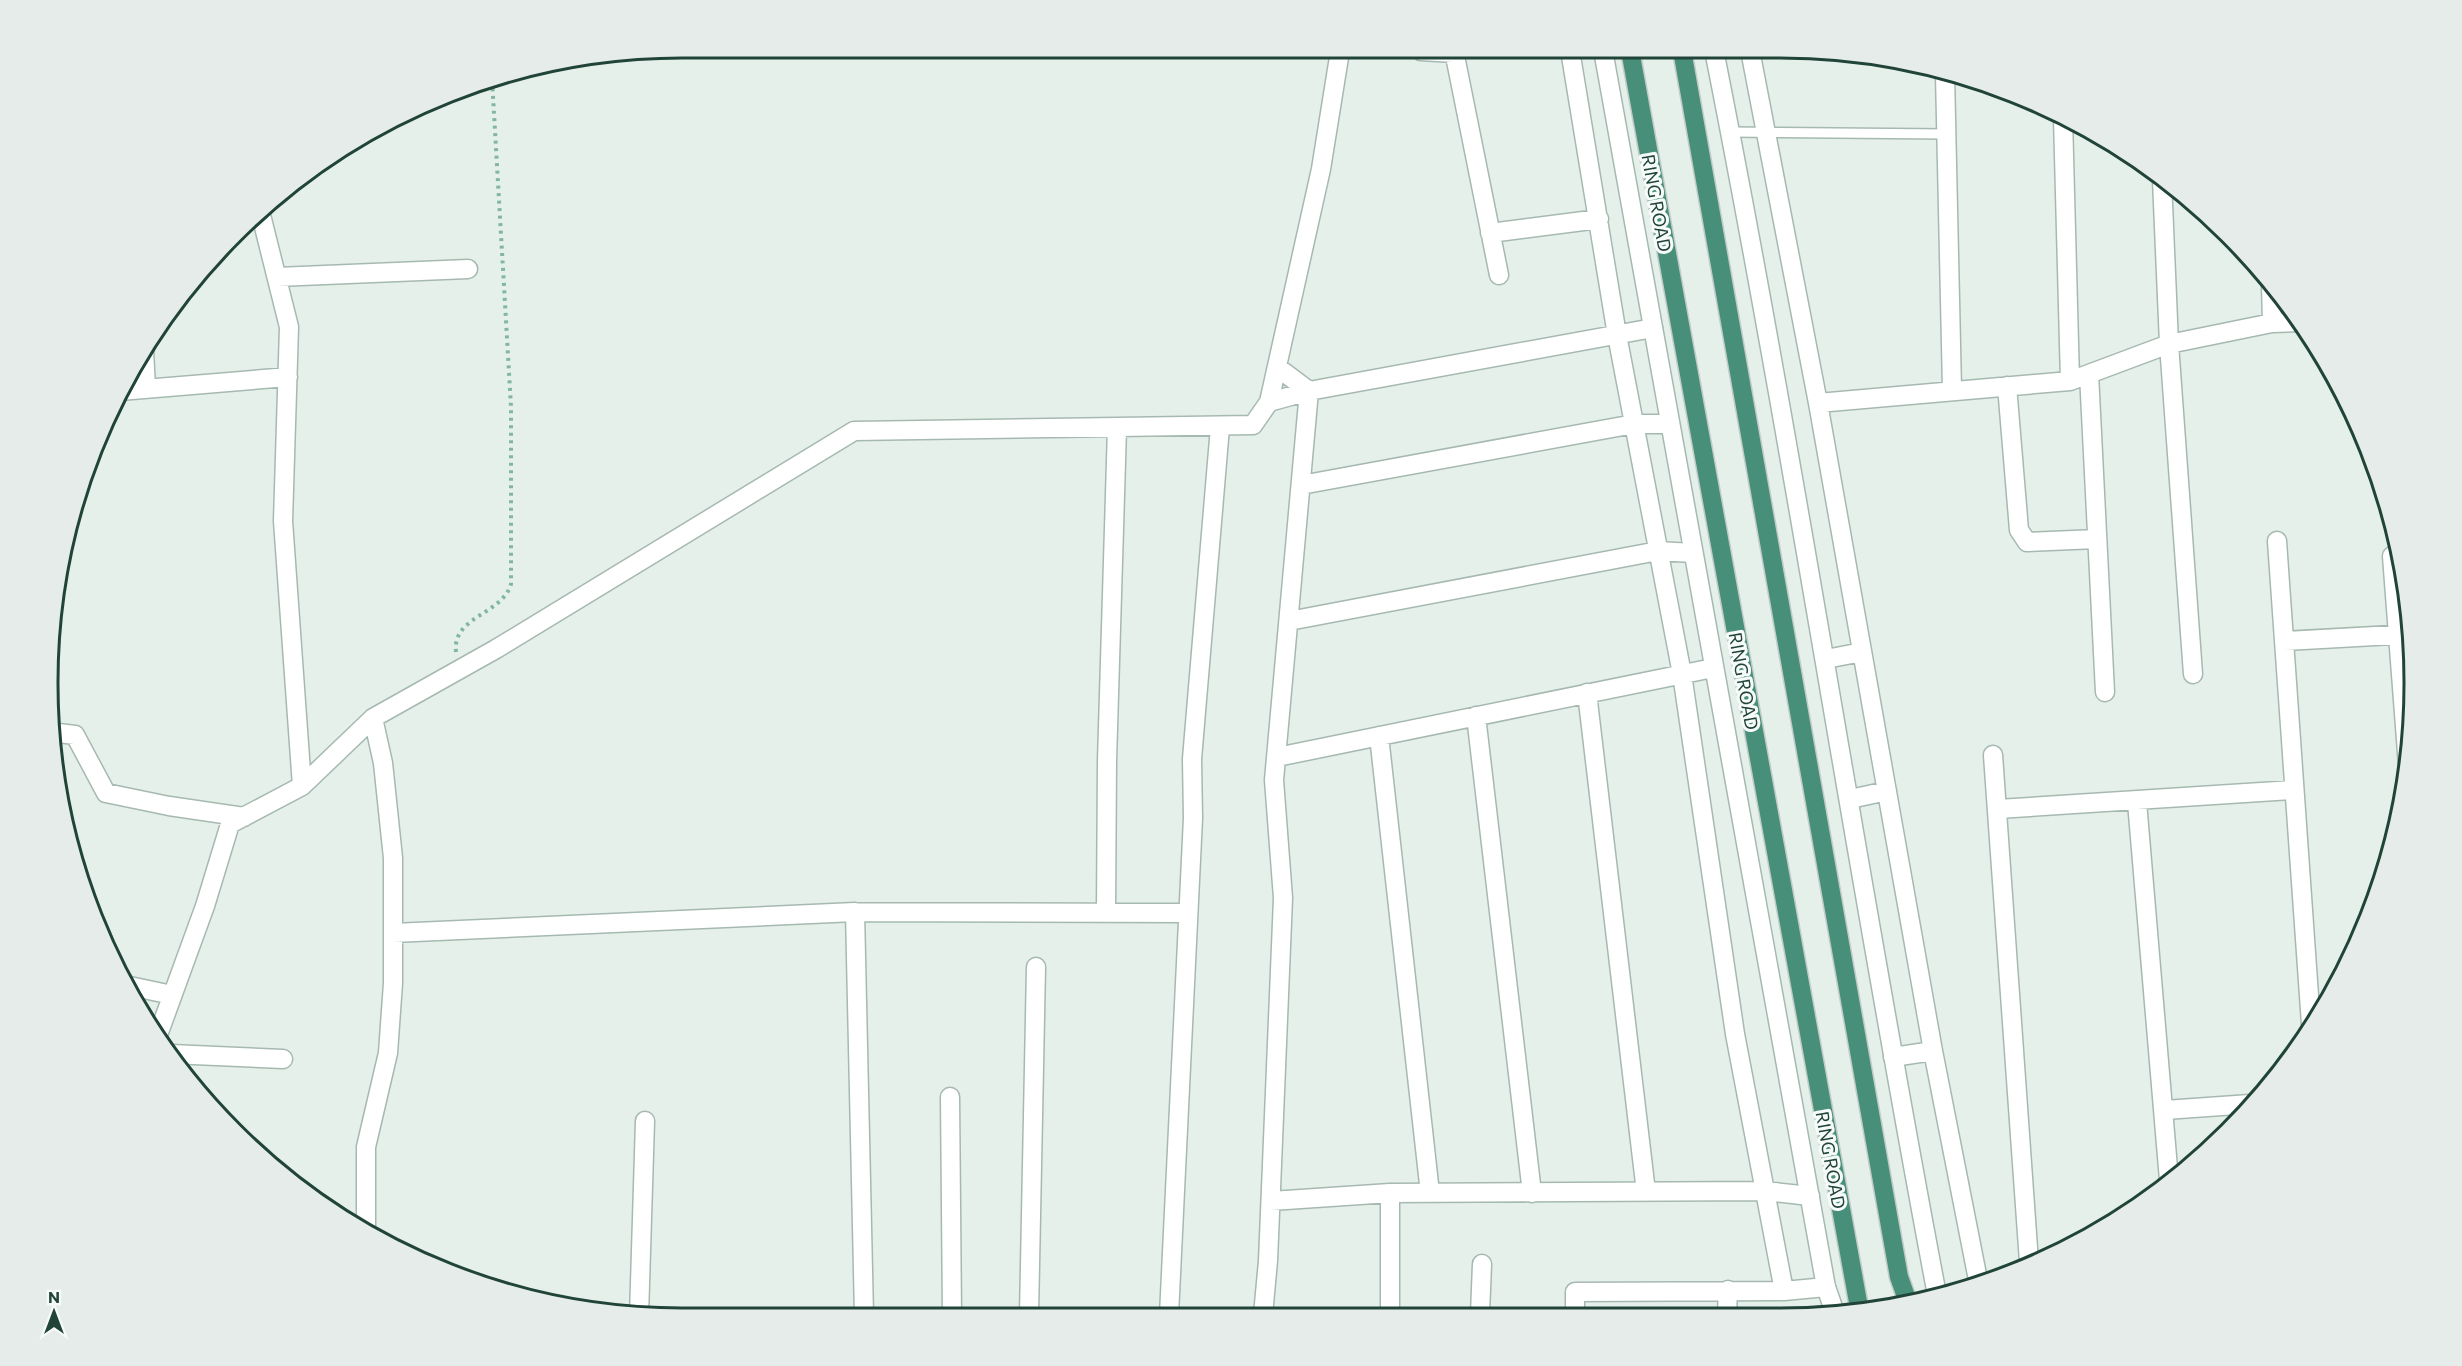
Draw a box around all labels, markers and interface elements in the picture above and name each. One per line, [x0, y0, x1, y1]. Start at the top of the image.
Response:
street label: RING ROAD [1638, 152, 1676, 254]
street label: RING ROAD [1725, 630, 1763, 732]
street label: RING ROAD [1812, 1109, 1850, 1211]
north arrow [24, 1282, 84, 1342]
text: N [48, 1287, 60, 1306]

